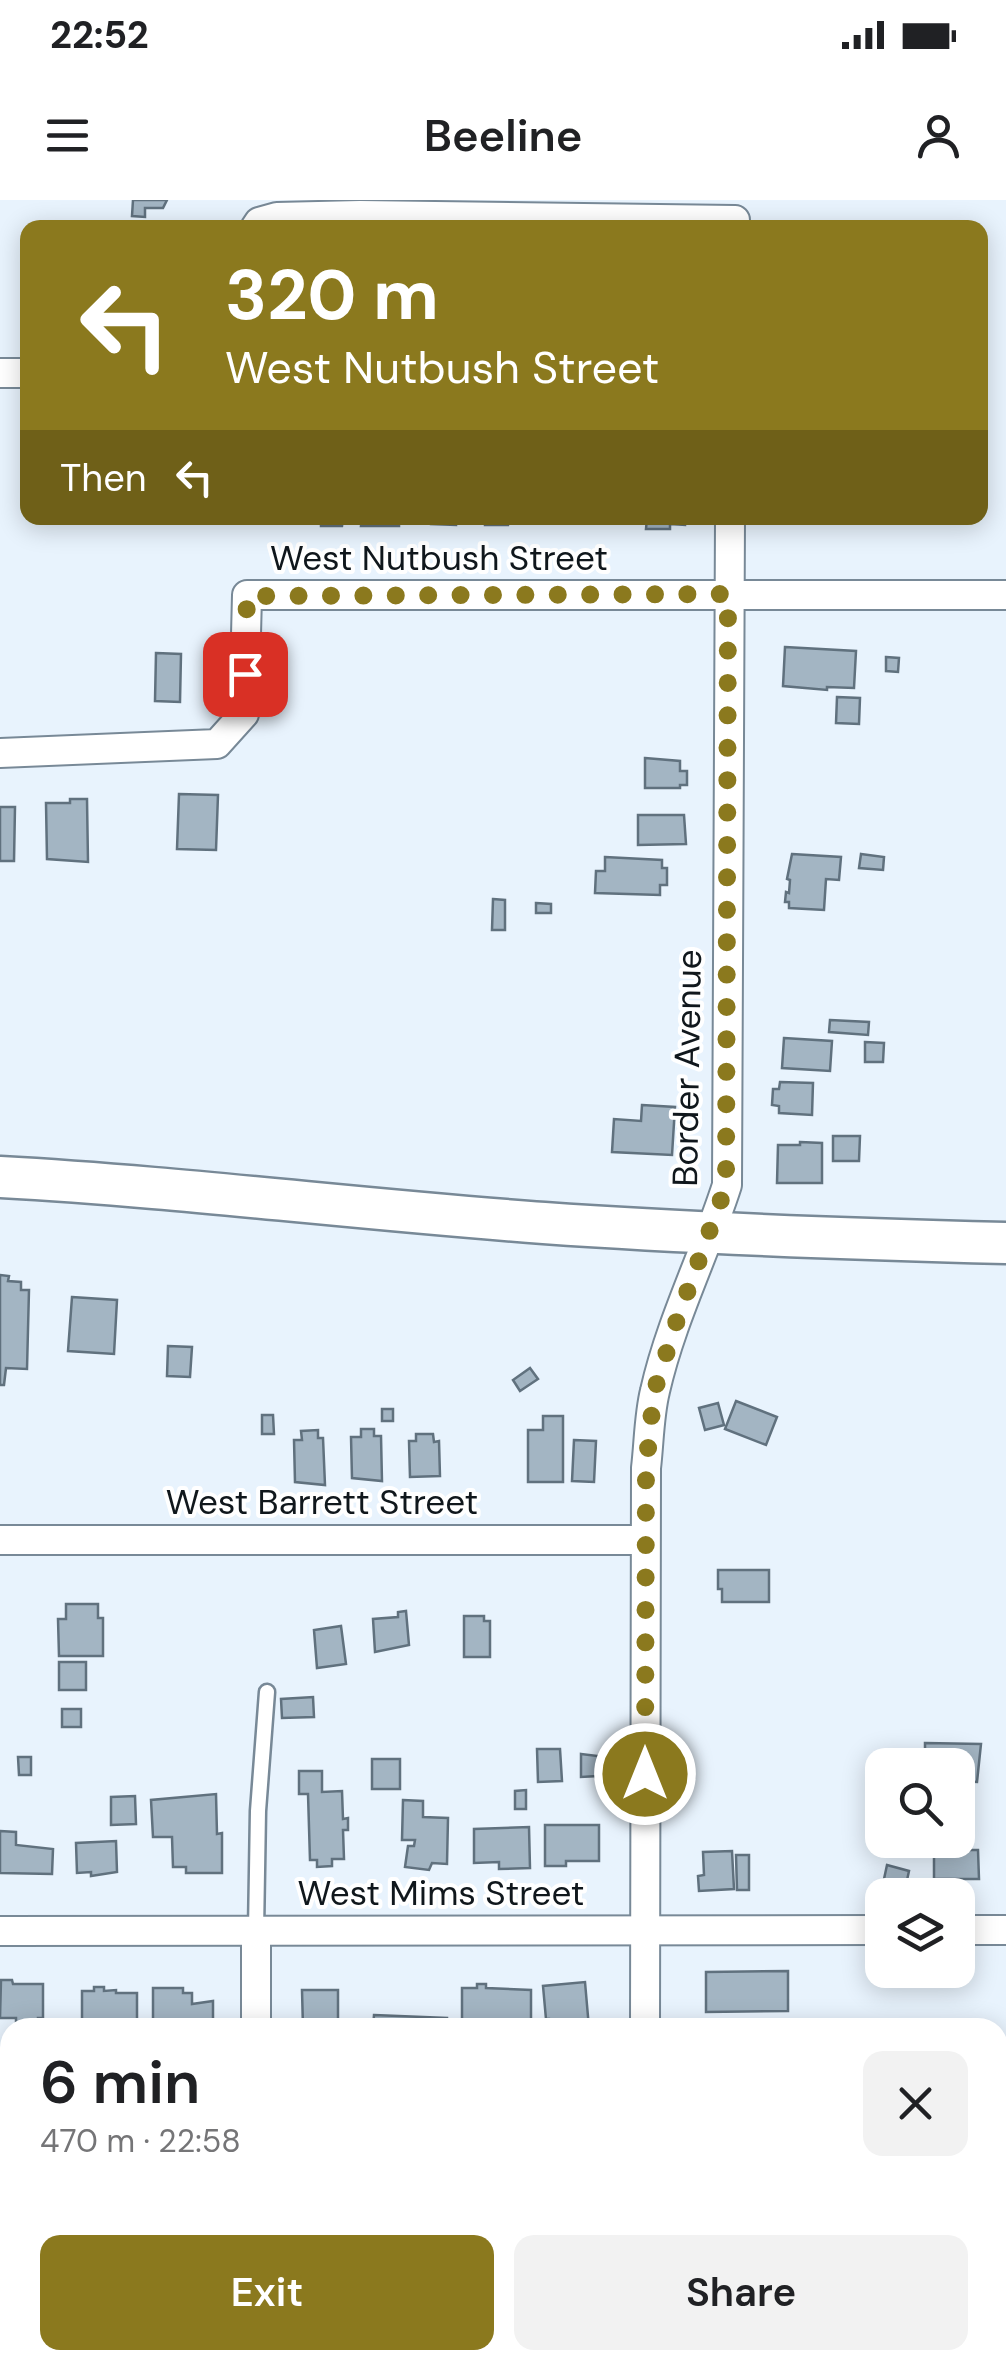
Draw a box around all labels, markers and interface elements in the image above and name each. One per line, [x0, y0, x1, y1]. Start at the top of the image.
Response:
text: 22:52 [50, 10, 149, 60]
text: Beeline [424, 106, 582, 165]
icon: menu [40, 108, 95, 163]
icon: person [911, 108, 966, 163]
text: 320 m [225, 250, 439, 341]
icon: left [60, 260, 190, 390]
text: West Nutbush Street [225, 338, 659, 397]
icon: left [167, 450, 222, 505]
text: Then [60, 453, 147, 503]
street label: West Nutbush Street [270, 535, 608, 581]
pin [203, 632, 288, 717]
icon: arrive [218, 647, 273, 702]
street label: Border Avenue [662, 949, 712, 1187]
street label: West Barrett Street [166, 1479, 478, 1525]
position arrow [593, 1722, 697, 1826]
map controls [865, 1748, 975, 1988]
button: search [865, 1748, 975, 1858]
street label: West Mims Street [298, 1870, 584, 1916]
button: layers [865, 1878, 975, 1988]
text: 6 min [40, 2043, 200, 2122]
button: close [863, 2051, 968, 2156]
text: 470 m · 22:58 [40, 2120, 241, 2162]
button: Exit [40, 2235, 494, 2350]
button: Share [514, 2235, 968, 2350]

